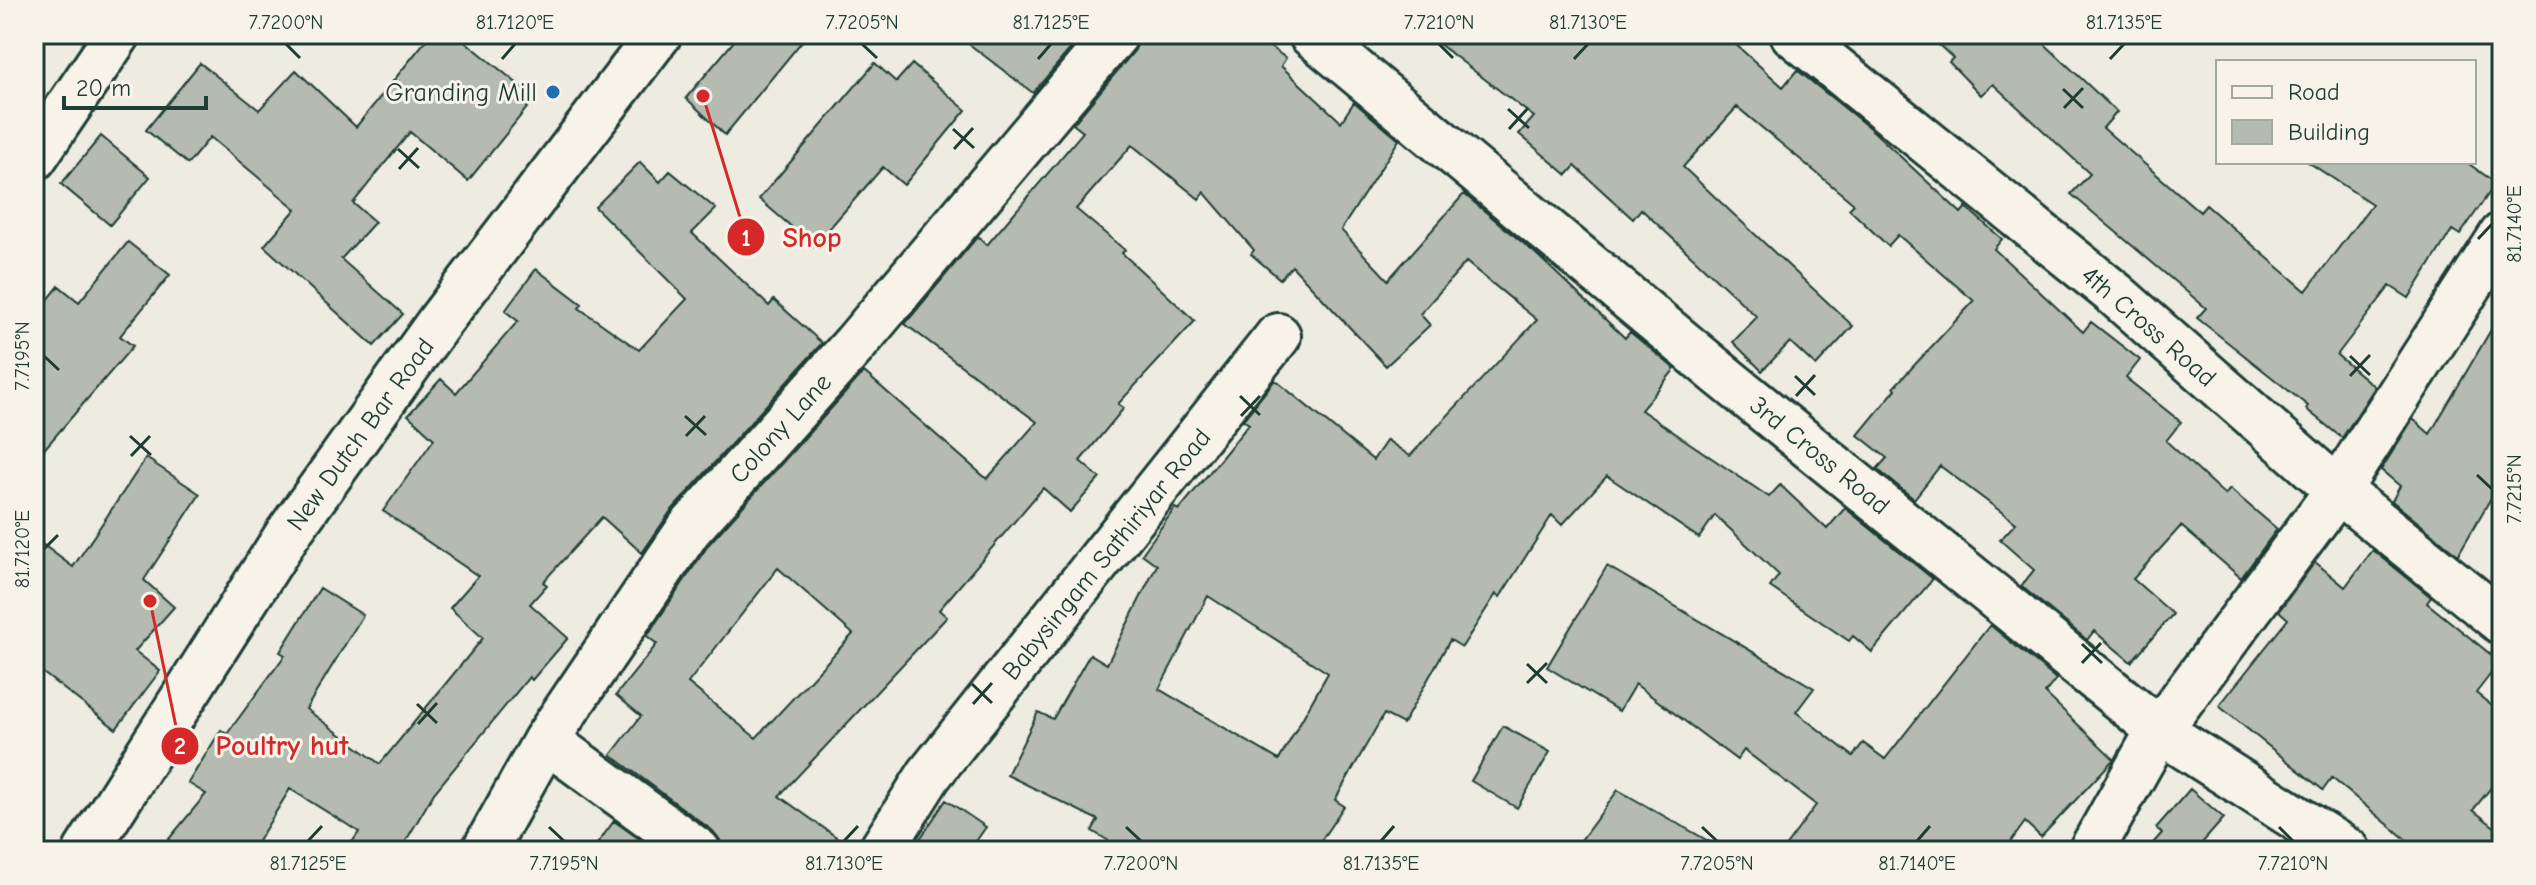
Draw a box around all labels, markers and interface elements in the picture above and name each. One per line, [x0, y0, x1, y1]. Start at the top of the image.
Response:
text: 7.7200°N [249, 11, 323, 34]
text: 81.7120°E [476, 11, 554, 34]
text: 7.7205°N [825, 11, 899, 34]
text: 81.7125°E [1013, 11, 1089, 34]
text: 7.7210°N [1404, 11, 1474, 34]
text: 81.7130°E [1549, 11, 1627, 34]
text: 81.7135°E [2086, 11, 2162, 34]
scale bar [64, 60, 206, 110]
legend [2216, 60, 2476, 164]
text: 20 m [76, 74, 131, 102]
place label: Granding Mill [385, 78, 537, 108]
text: Road [2288, 78, 2340, 106]
marker: Granding Mill [544, 83, 562, 101]
text: Building [2288, 118, 2370, 146]
text: 81.7140°E [2503, 185, 2526, 263]
callout: Shop [726, 211, 857, 263]
text: Shop [782, 222, 842, 254]
text: 1 [741, 224, 751, 252]
street label: 4th Cross Road [2075, 260, 2222, 393]
text: 7.7195°N [11, 321, 34, 391]
street label: New Dutch Bar Road [281, 333, 441, 537]
street label: Colony Lane [724, 368, 838, 490]
street label: 3rd Cross Road [1743, 390, 1895, 521]
street label: Babysingam Sathiriyar Road [996, 423, 1217, 686]
text: 7.7215°N [2503, 454, 2526, 524]
text: 81.7120°E [11, 510, 34, 588]
callout: Poultry hut [160, 720, 365, 772]
text: Poultry hut [216, 730, 349, 762]
text: 2 [174, 732, 186, 760]
text: 81.7125°E [270, 852, 346, 875]
text: 7.7195°N [529, 852, 599, 875]
text: 81.7130°E [805, 852, 883, 875]
text: 7.7200°N [1104, 852, 1178, 875]
text: 81.7135°E [1343, 852, 1419, 875]
text: 7.7205°N [1680, 852, 1754, 875]
text: 81.7140°E [1878, 852, 1956, 875]
text: 7.7210°N [2258, 852, 2328, 875]

